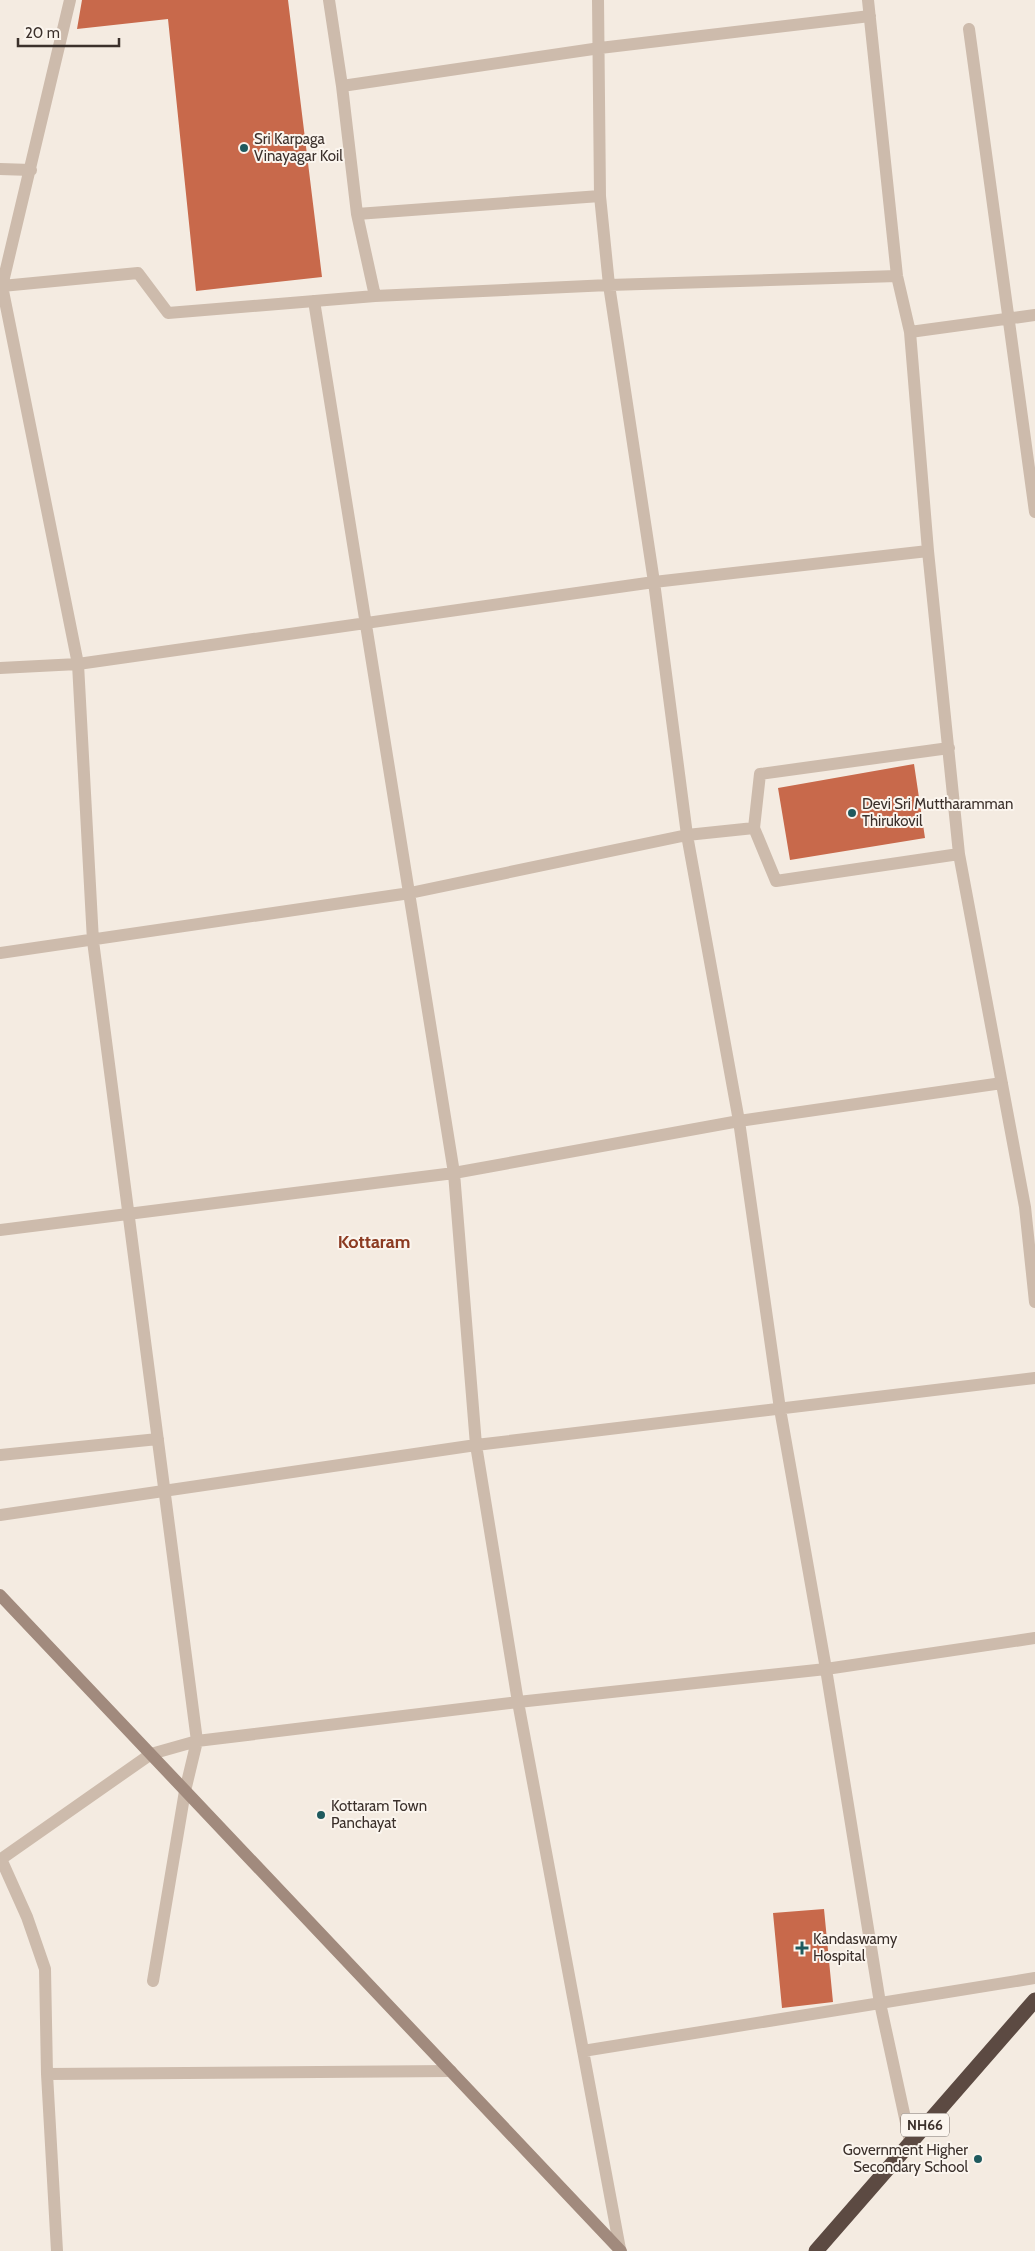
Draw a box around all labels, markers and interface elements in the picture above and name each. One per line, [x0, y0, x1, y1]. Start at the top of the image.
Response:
scale bar [18, 15, 119, 47]
text: 20 m [25, 24, 60, 42]
place label: Sri Karpaga Vinayagar Koil [254, 130, 343, 165]
marker: Sri Karpaga Vinayagar Koil [238, 142, 250, 154]
place label: Devi Sri Muttharamman Thirukovil [862, 795, 1013, 830]
marker: Devi Sri Muttharamman Thirukovil [846, 807, 858, 819]
district label: Kottaram [338, 1231, 410, 1253]
place label: Kottaram Town Panchayat [331, 1797, 427, 1832]
marker: Kottaram Town Panchayat [315, 1809, 327, 1821]
place label: Kandaswamy Hospital [813, 1930, 898, 1965]
marker: Kandaswamy Hospital [795, 1941, 809, 1955]
road number: NH66 [901, 2114, 949, 2136]
place label: Government Higher Secondary School [843, 2141, 968, 2176]
marker: Government Higher Secondary School [972, 2153, 984, 2165]

